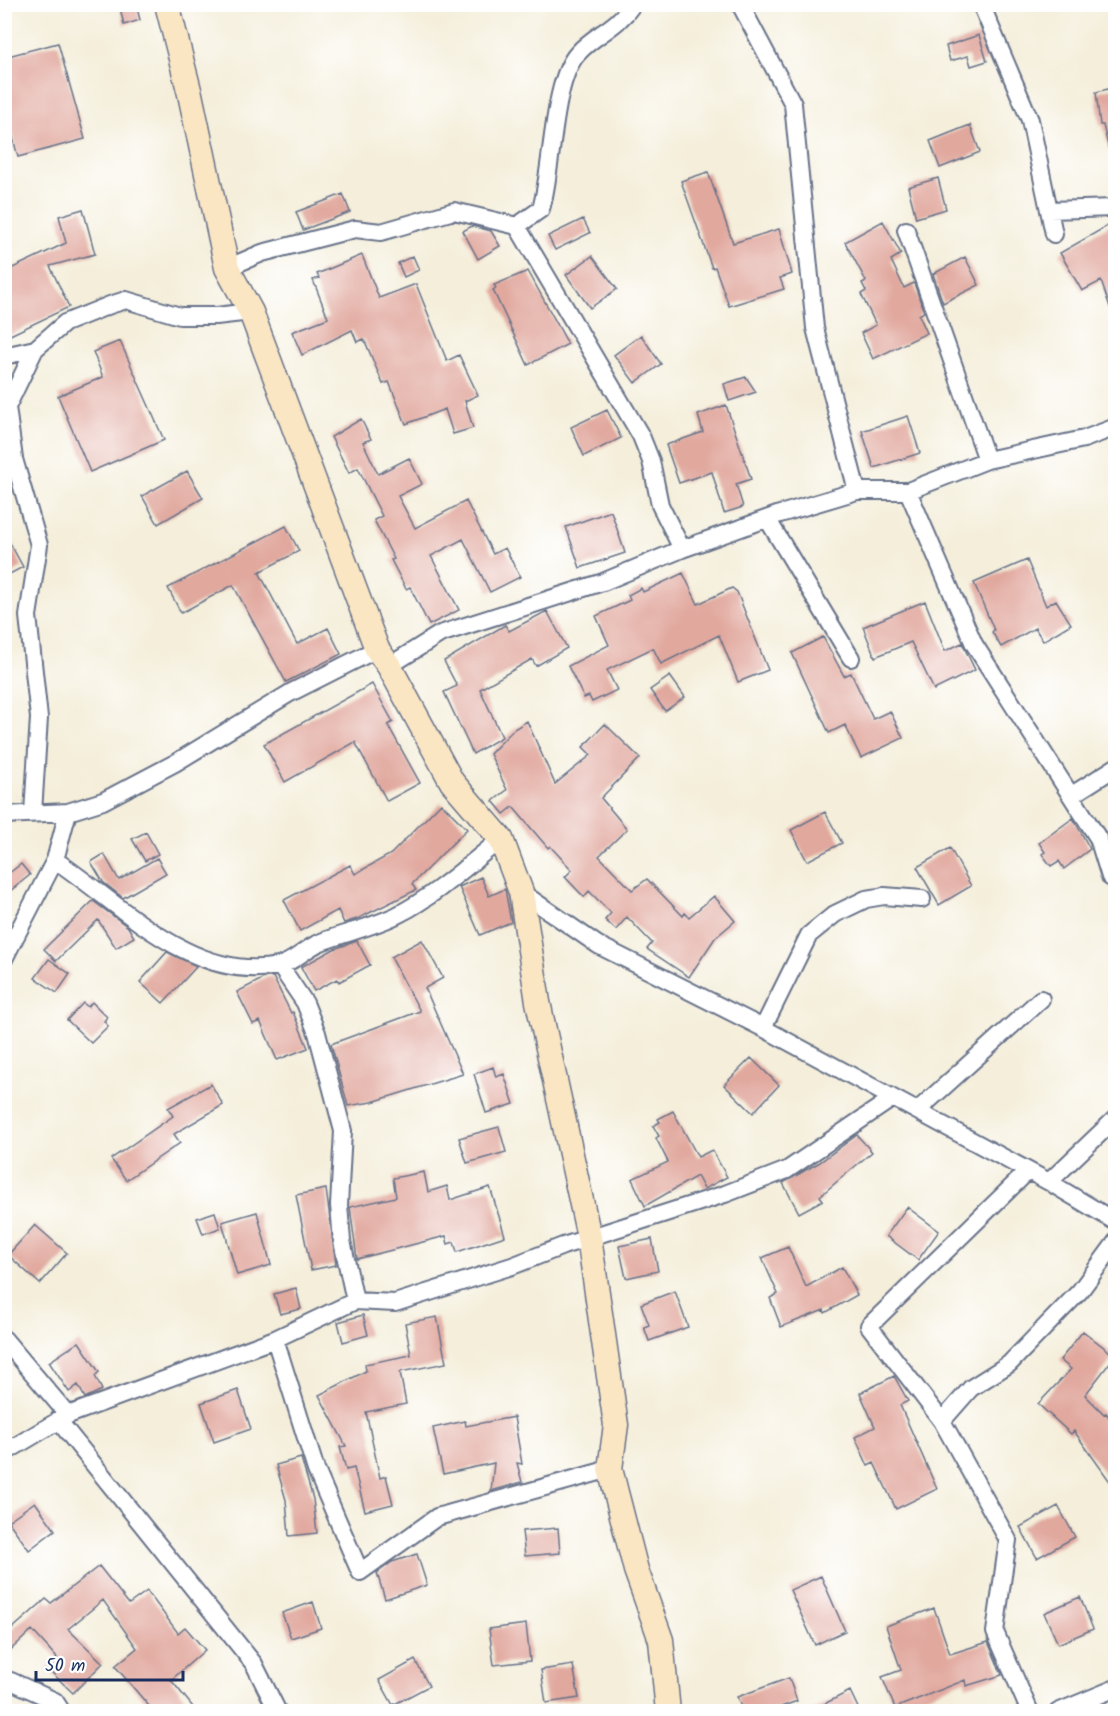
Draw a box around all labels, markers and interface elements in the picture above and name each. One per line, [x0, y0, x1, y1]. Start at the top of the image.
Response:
scale bar [36, 1644, 183, 1682]
text: 50 m [45, 1652, 85, 1681]

